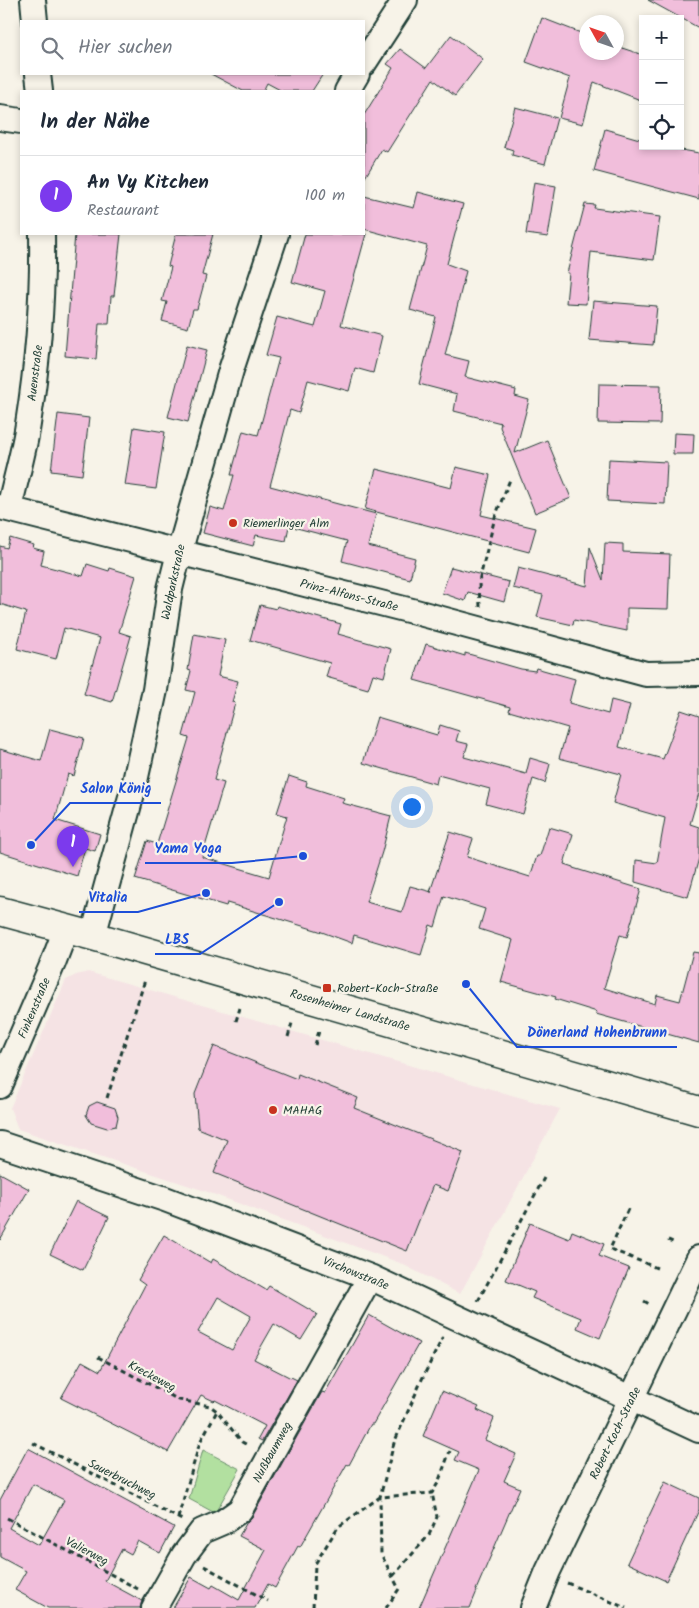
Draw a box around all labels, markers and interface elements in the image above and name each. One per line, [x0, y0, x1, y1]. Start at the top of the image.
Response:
north arrow [579, 15, 624, 60]
map controls [639, 15, 684, 150]
button: + [639, 15, 684, 60]
search box [20, 20, 365, 75]
text: Hier suchen [78, 33, 172, 63]
icon: search [38, 34, 66, 62]
button: − [639, 60, 684, 105]
button: locate [639, 105, 684, 150]
text: In der Nähe [40, 106, 150, 139]
text: An Vy Kitchen [87, 168, 209, 198]
text: 1 [54, 183, 58, 208]
text: 100 m [305, 183, 345, 208]
text: Restaurant [87, 198, 159, 223]
street label: Auenstraße [23, 343, 48, 402]
place label: Riemerlinger Alm [243, 514, 330, 533]
marker: Riemerlinger Alm [227, 517, 239, 529]
street label: Waldparkstraße [156, 542, 191, 622]
street label: Prinz-Alfons-Straße [298, 574, 401, 617]
callout: Salon König [70, 774, 161, 803]
text: Salon König [80, 778, 152, 800]
your location [399, 794, 425, 820]
pin: 1 [57, 826, 89, 867]
callout: Yama Yoga [145, 834, 232, 863]
text: Yama Yoga [154, 838, 222, 860]
callout: Vitalia [79, 883, 138, 912]
text: Vitalia [88, 887, 128, 909]
callout: LBS [155, 925, 200, 954]
text: LBS [165, 929, 189, 951]
street label: Finkenstraße [13, 974, 56, 1042]
place label: Robert-Koch-Straße [337, 979, 439, 998]
marker: Robert-Koch-Straße [321, 982, 333, 994]
street label: Rosenheimer Landstraße [288, 984, 413, 1037]
callout: Dönerland Hohenbrunn [517, 1018, 677, 1047]
text: Dönerland Hohenbrunn [527, 1022, 667, 1044]
place label: MAHAG [283, 1101, 322, 1120]
marker: MAHAG [267, 1104, 279, 1116]
street label: Virchowstraße [320, 1251, 393, 1296]
street label: Kreckeweg [124, 1356, 179, 1397]
street label: Robert-Koch-Straße [585, 1383, 646, 1483]
street label: Nußbaumweg [248, 1418, 297, 1486]
street label: Sauerbruchweg [84, 1454, 159, 1505]
street label: Valierweg [62, 1532, 112, 1571]

